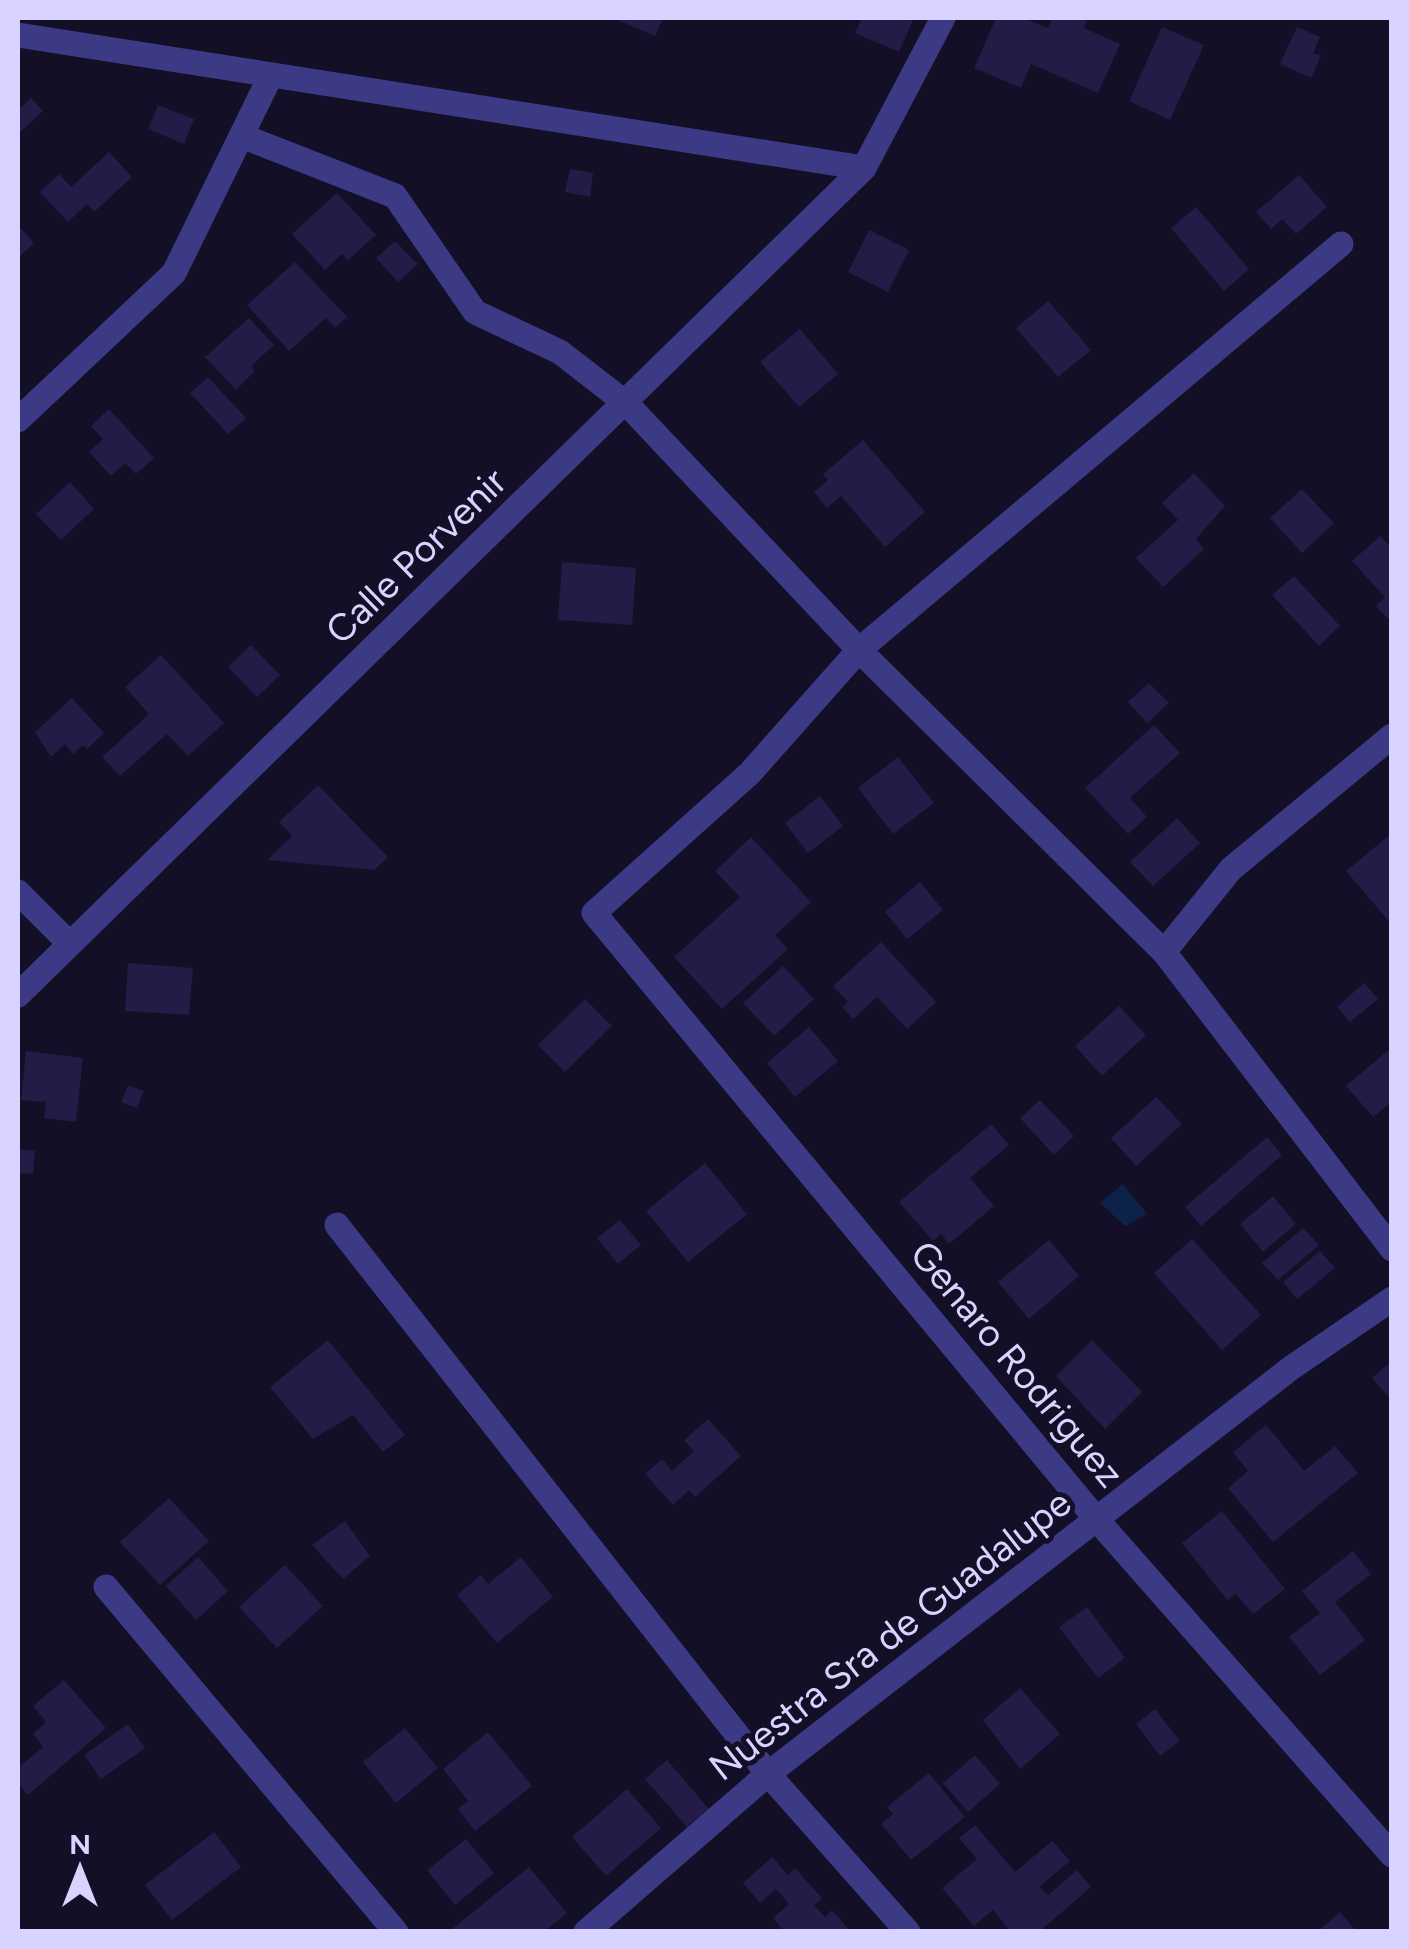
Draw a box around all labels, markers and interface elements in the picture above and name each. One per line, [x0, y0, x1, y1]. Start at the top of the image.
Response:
street label: Calle Porvenir [316, 458, 516, 653]
street label: Genaro Rodriguez [901, 1232, 1133, 1496]
street label: Nuestra Sra de Guadalupe [700, 1479, 1080, 1791]
north arrow [30, 1819, 130, 1919]
text: N [69, 1827, 91, 1861]

